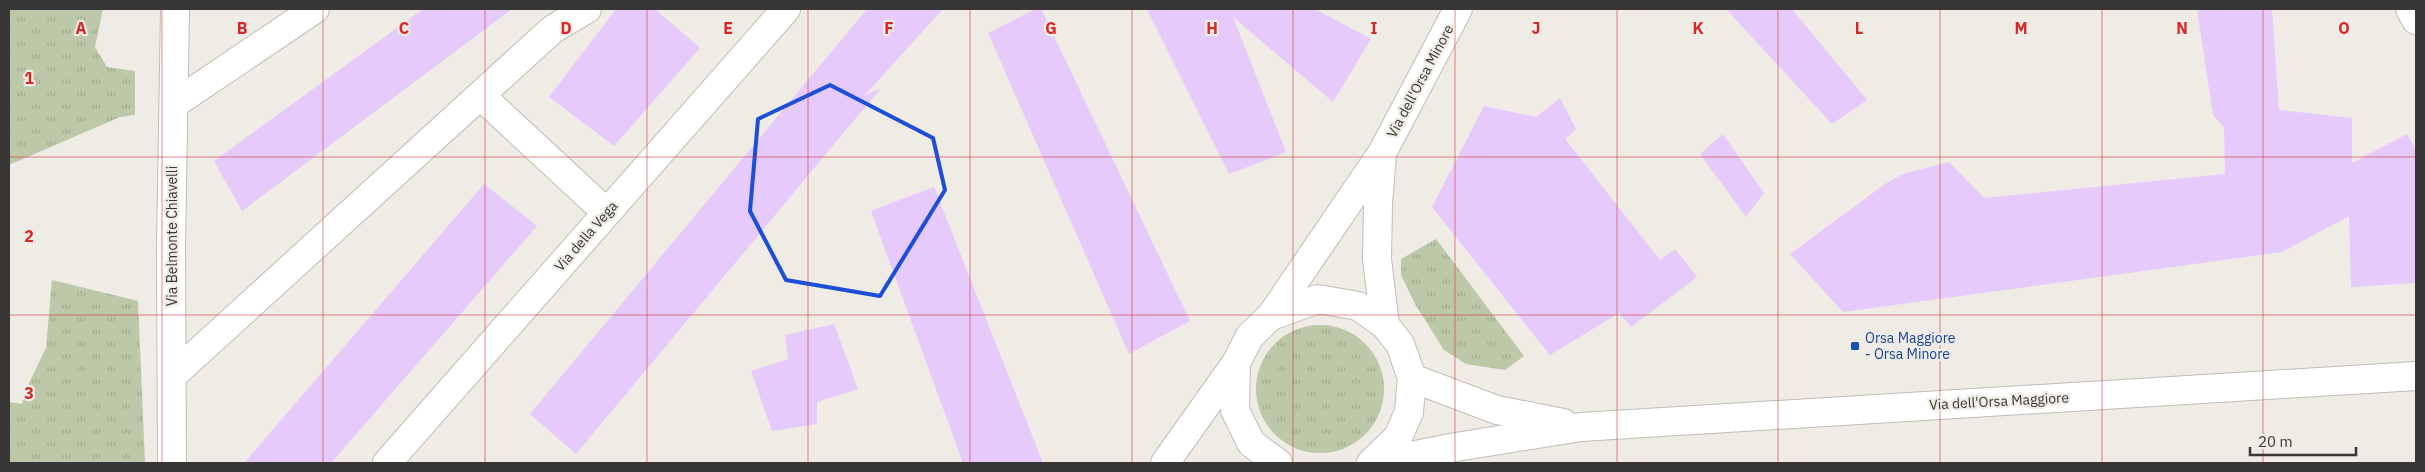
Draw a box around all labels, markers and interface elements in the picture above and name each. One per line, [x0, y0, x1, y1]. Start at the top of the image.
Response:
text: A [76, 18, 87, 38]
text: B [237, 18, 248, 38]
text: C [399, 18, 409, 38]
text: D [560, 18, 572, 38]
text: E [723, 18, 733, 38]
text: F [884, 18, 894, 38]
text: G [1045, 18, 1057, 38]
text: H [1206, 18, 1218, 38]
text: I [1371, 18, 1378, 38]
text: J [1532, 18, 1540, 38]
text: K [1692, 18, 1704, 38]
text: L [1855, 18, 1863, 38]
text: M [2014, 18, 2028, 38]
text: N [2176, 18, 2188, 38]
text: O [2338, 18, 2350, 38]
street label: Via dell'Orsa Minore [1383, 21, 1458, 141]
text: 1 [24, 68, 34, 88]
street label: Via Belmonte Chiavelli [163, 166, 181, 306]
street label: Via della Vega [550, 197, 622, 275]
text: 2 [24, 226, 34, 246]
place label: Orsa Maggiore - Orsa Minore [1865, 329, 1956, 363]
marker: Orsa Maggiore - Orsa Minore [1849, 340, 1861, 352]
text: 3 [24, 383, 34, 403]
street label: Via dell'Orsa Maggiore [1929, 388, 2070, 414]
scale bar [2250, 424, 2356, 456]
text: 20 m [2258, 432, 2293, 451]

